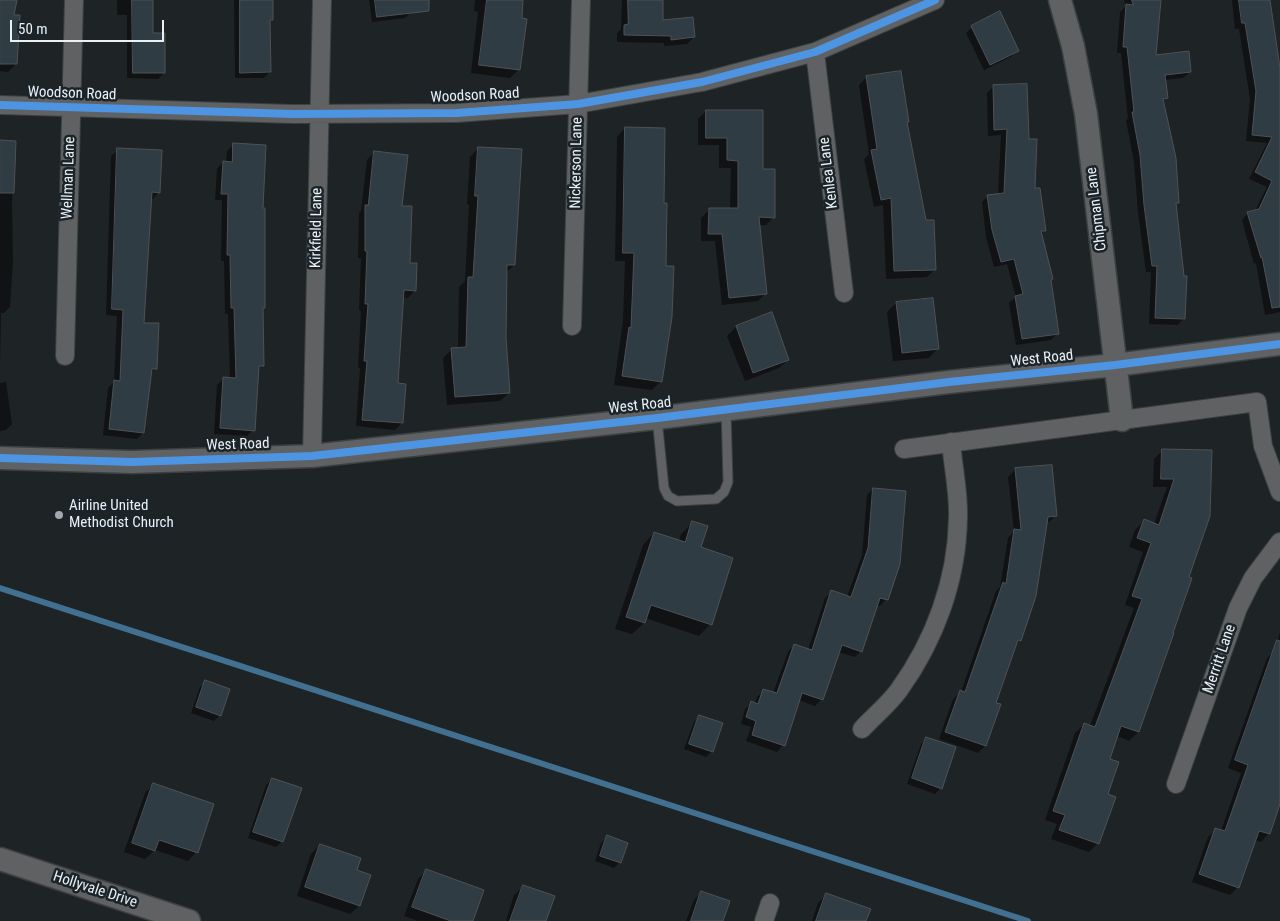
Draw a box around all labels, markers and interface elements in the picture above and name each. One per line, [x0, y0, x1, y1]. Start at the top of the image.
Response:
scale bar [12, 10, 166, 42]
text: 50 m [18, 20, 48, 38]
street label: Woodson Road [27, 83, 117, 105]
street label: Woodson Road [430, 85, 520, 107]
street label: Nickerson Lane [567, 117, 587, 209]
street label: Wellman Lane [59, 136, 79, 220]
street label: Kenlea Lane [816, 136, 842, 210]
street label: Chipman Lane [1083, 166, 1111, 252]
street label: Kirkfield Lane [307, 188, 327, 268]
street label: West Road [1010, 347, 1074, 371]
street label: West Road [608, 394, 672, 418]
street label: West Road [206, 435, 270, 455]
place label: Airline United Methodist Church [69, 497, 174, 532]
marker: Airline United Methodist Church [53, 509, 65, 521]
street label: Merritt Lane [1200, 622, 1240, 696]
street label: Hollyvale Drive [51, 868, 139, 912]

